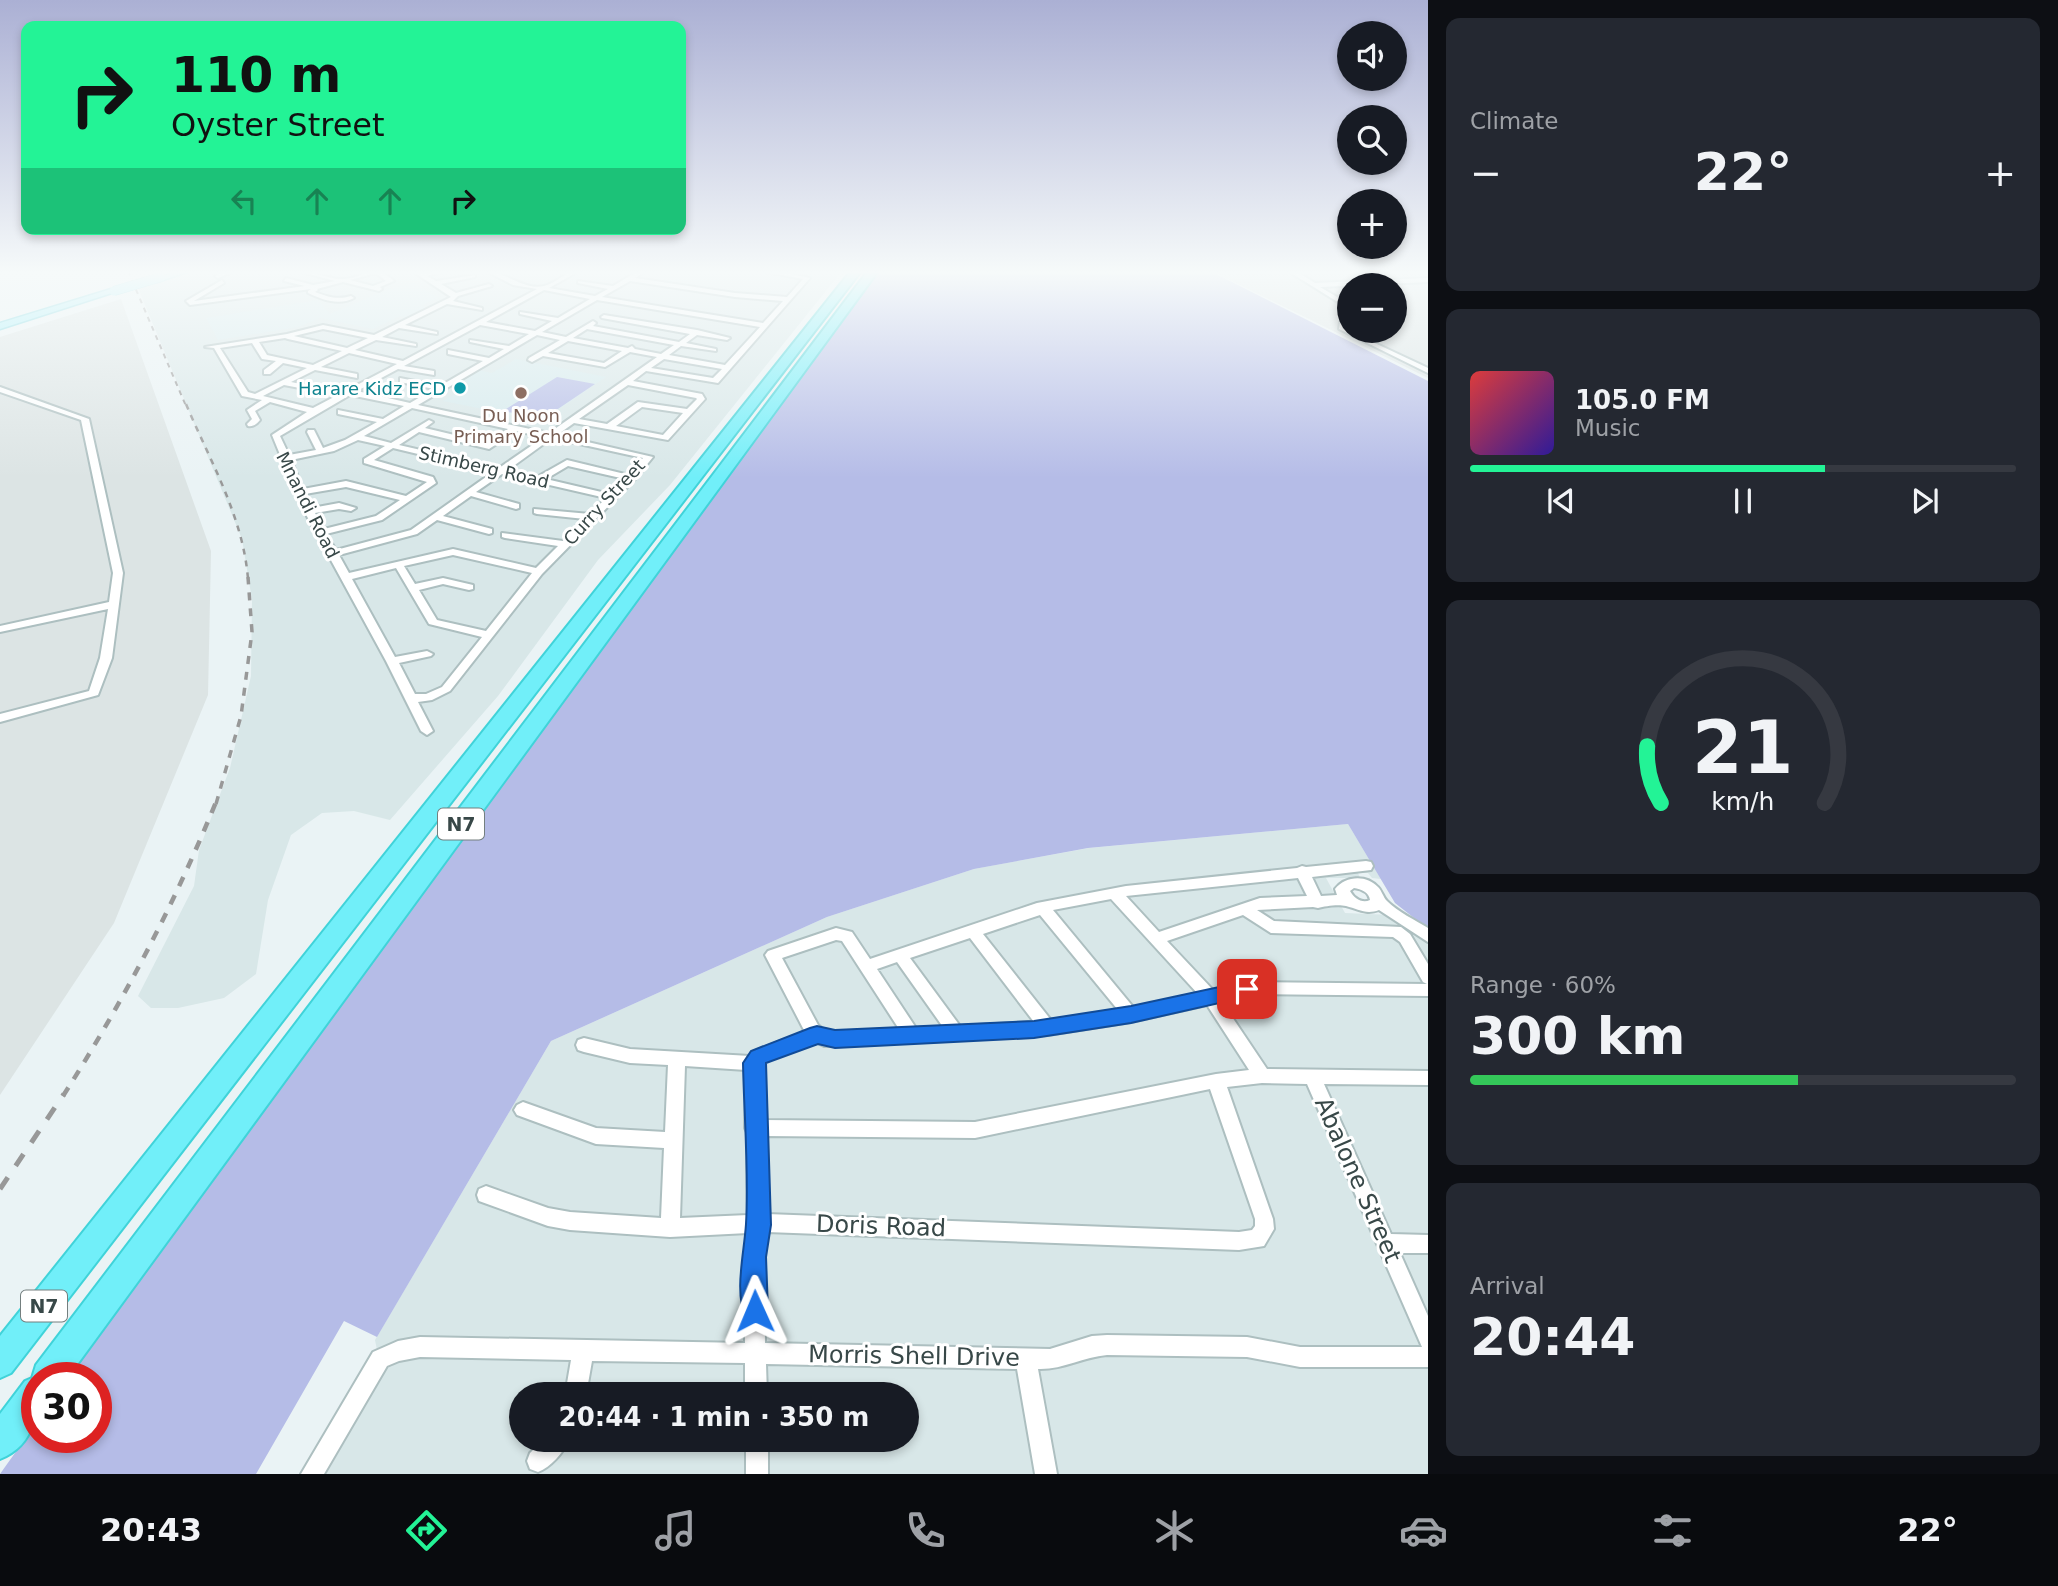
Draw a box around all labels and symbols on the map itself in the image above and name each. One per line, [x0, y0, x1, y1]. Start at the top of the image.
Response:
place label: Harare Kidz ECD [298, 378, 446, 399]
marker: Harare Kidz ECD [452, 380, 468, 396]
marker: Du Noon Primary School [513, 385, 529, 401]
place label: Du Noon Primary School [453, 405, 589, 447]
street label: Stimberg Road [417, 442, 551, 492]
street label: Mnandi Road [272, 448, 344, 562]
street label: Curry Street [559, 455, 649, 549]
road number: N7 [438, 808, 484, 839]
pin [1217, 959, 1277, 1019]
street label: Abalone Street [1309, 1093, 1407, 1267]
street label: Doris Road [816, 1210, 946, 1242]
position arrow [718, 1274, 792, 1348]
road number: N7 [21, 1290, 67, 1322]
street label: Morris Shell Drive [808, 1340, 1020, 1372]
speed limit sign: 30 [21, 1362, 112, 1453]

